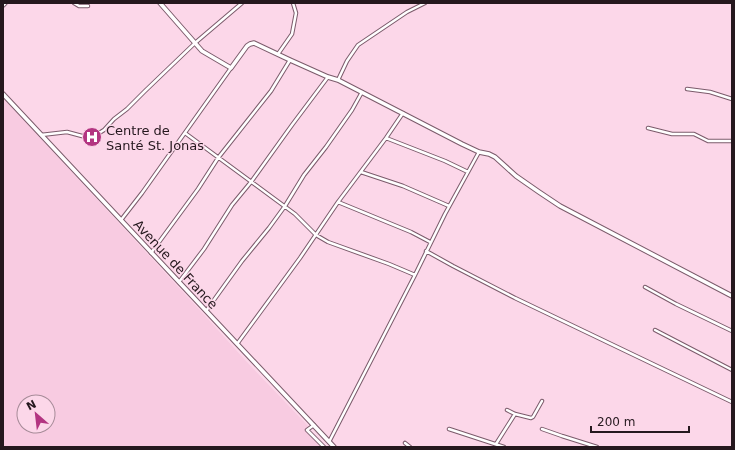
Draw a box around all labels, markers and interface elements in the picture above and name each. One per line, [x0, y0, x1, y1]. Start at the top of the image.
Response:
place label: Centre de Santé St. Jonas [106, 123, 204, 153]
hospital icon: Centre de Santé St. Jonas [81, 126, 103, 148]
street label: Avenue de France [131, 217, 221, 312]
north arrow [16, 394, 56, 434]
text: N [24, 398, 39, 414]
scale bar [591, 408, 689, 434]
text: 200 m [597, 415, 635, 429]

